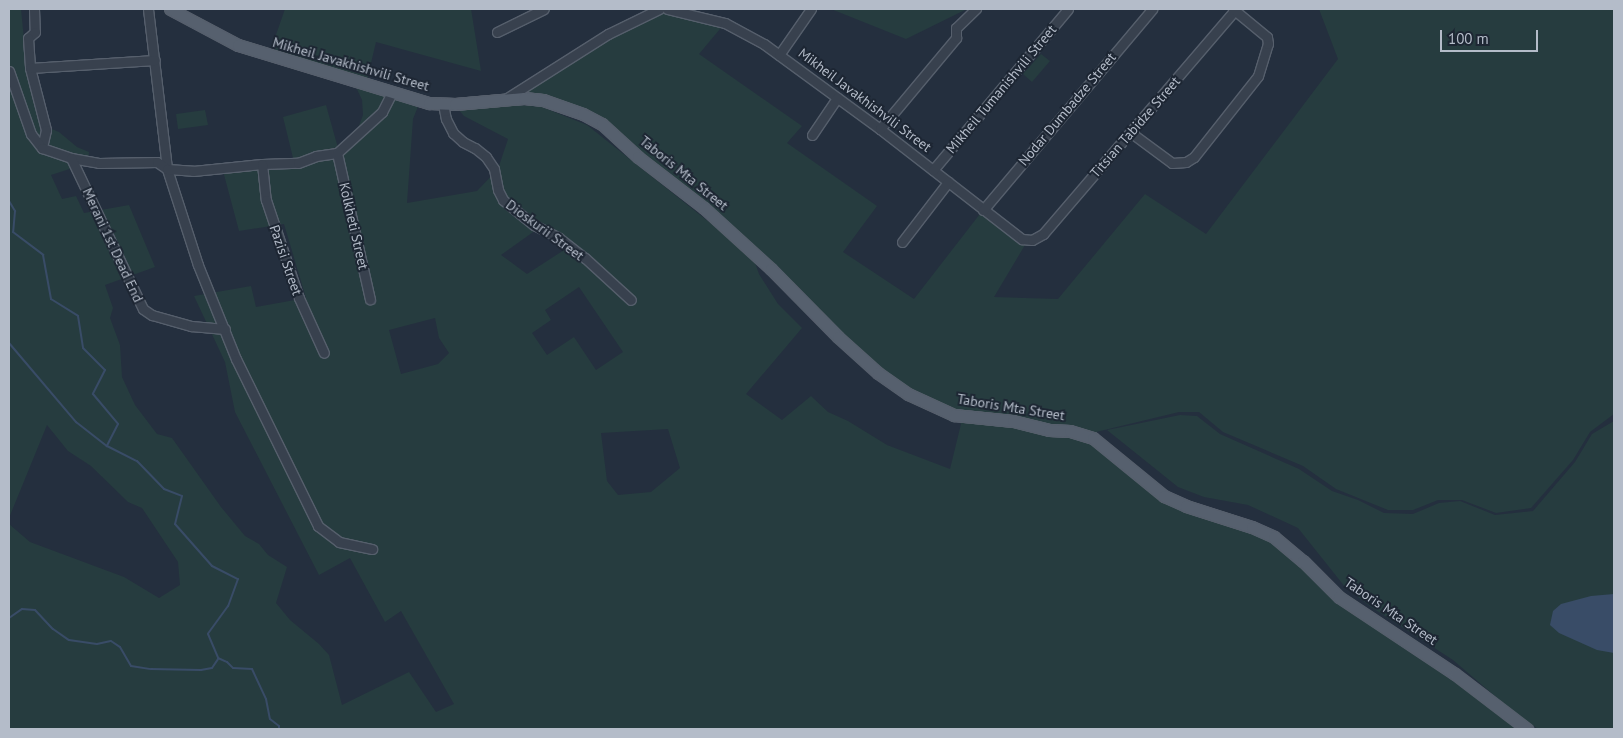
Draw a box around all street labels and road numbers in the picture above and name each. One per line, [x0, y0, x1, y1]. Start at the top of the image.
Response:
street label: Mikheil Tumanishvili Street [942, 21, 1060, 157]
street label: Mikheil Javakhishvili Street [271, 34, 431, 94]
street label: Mikheil Javakhishvili Street [795, 45, 935, 155]
street label: Nodar Dumbadze Street [1015, 49, 1119, 169]
street label: Titsian Tabidze Street [1086, 73, 1184, 181]
street label: Taboris Mta Street [636, 132, 732, 214]
street label: Kolkheti Street [336, 181, 372, 271]
street label: Merani 1st Dead End [79, 185, 147, 305]
street label: Dioskurii Street [503, 196, 587, 264]
street label: Pazisi Street [266, 223, 306, 297]
street label: Taboris Mta Street [956, 390, 1066, 424]
street label: Taboris Mta Street [1341, 574, 1441, 648]

